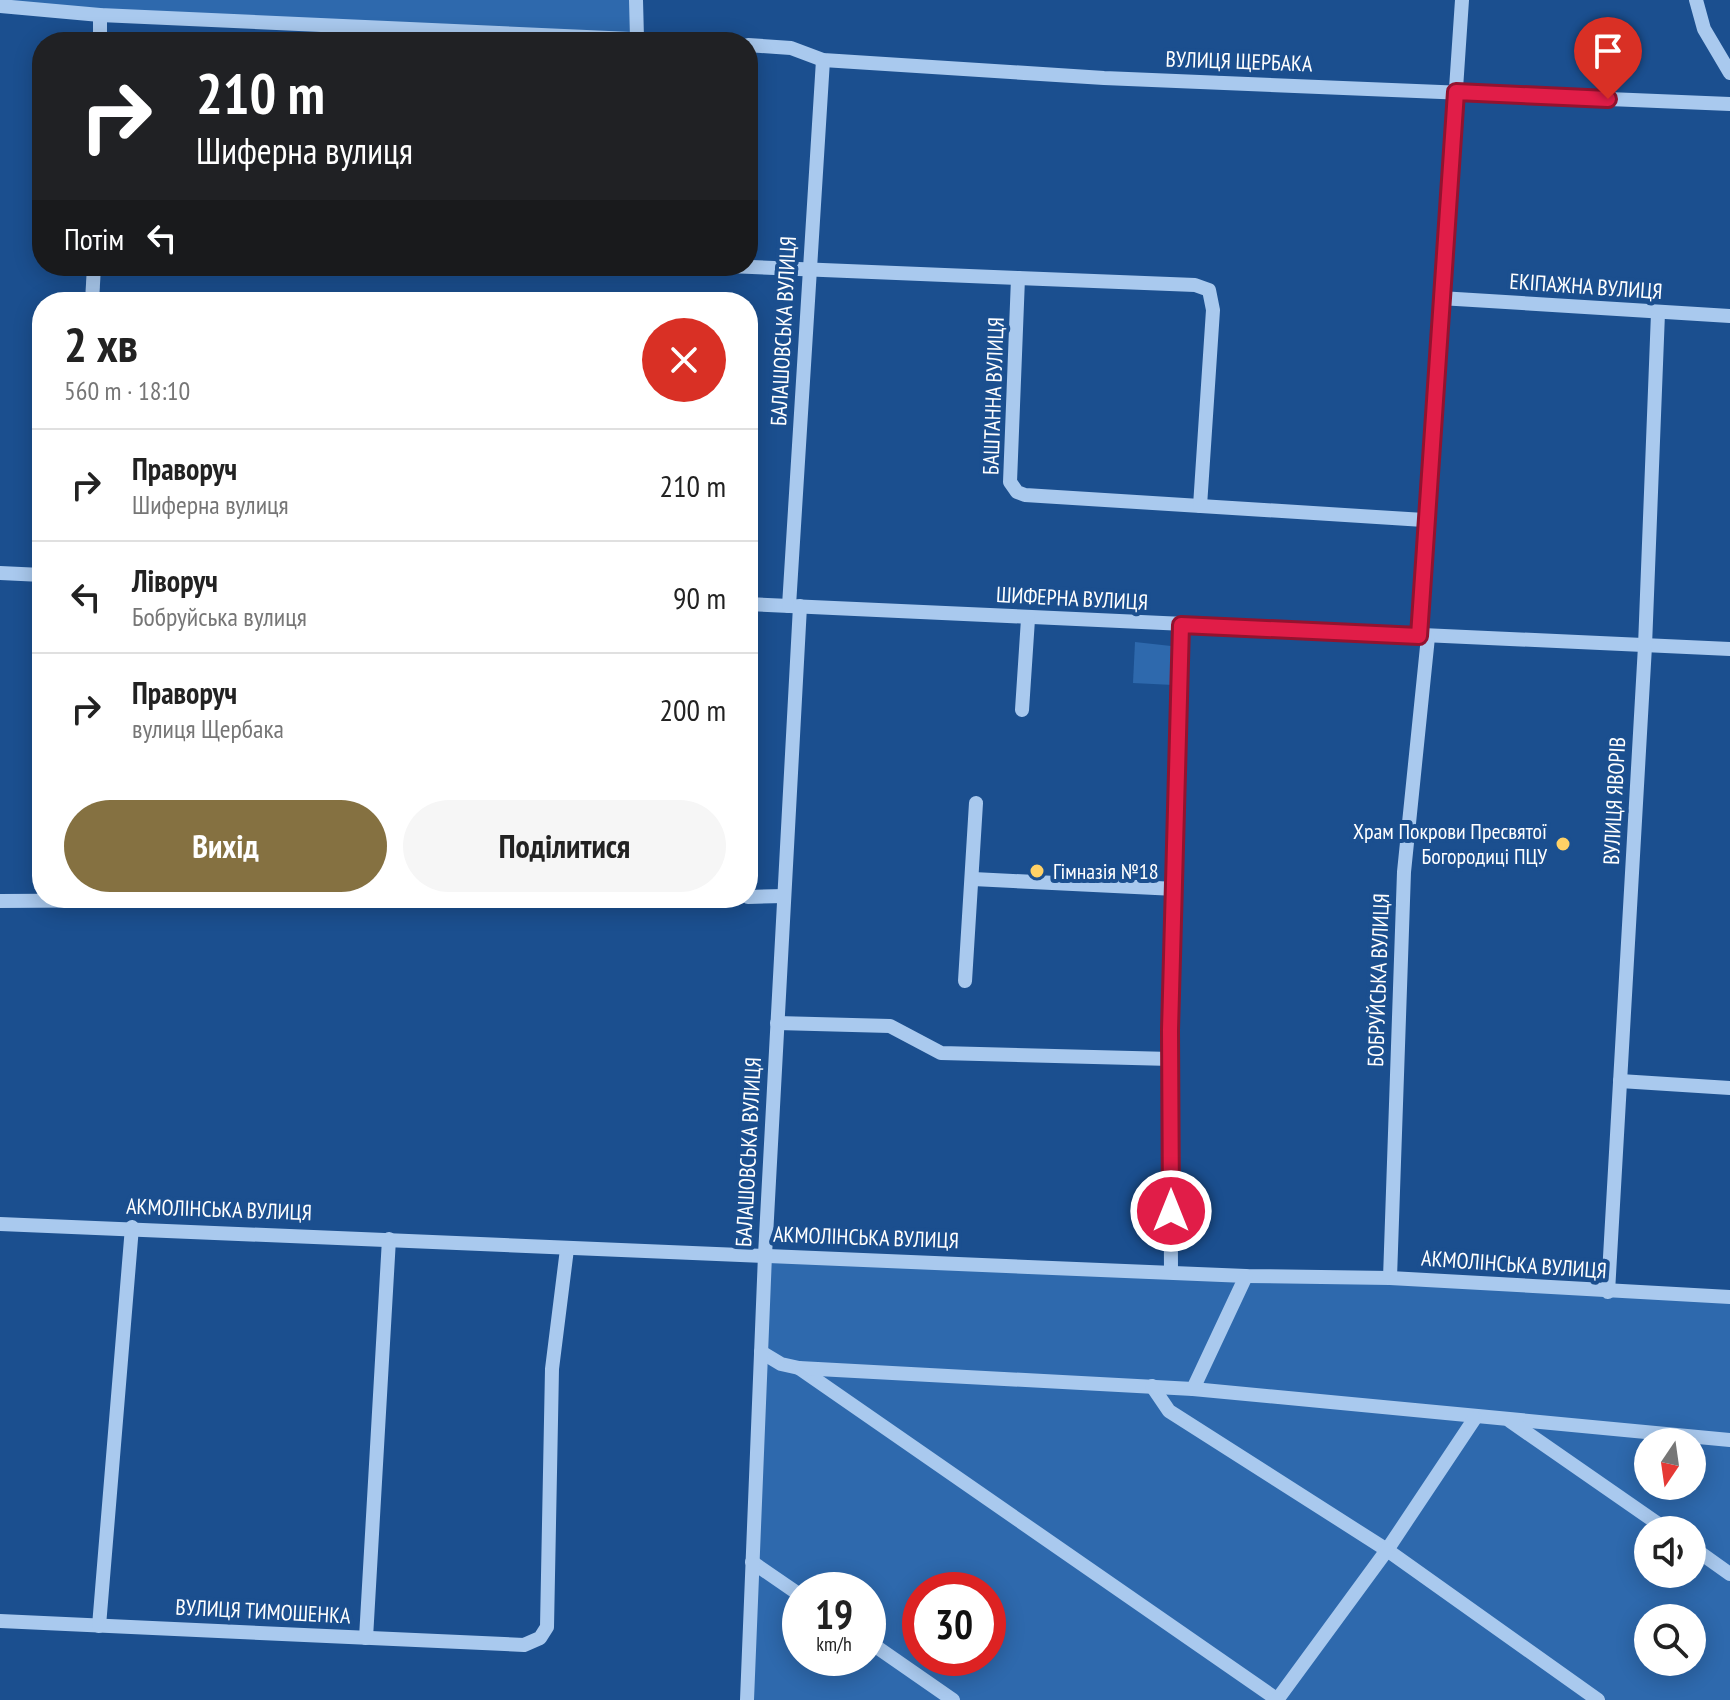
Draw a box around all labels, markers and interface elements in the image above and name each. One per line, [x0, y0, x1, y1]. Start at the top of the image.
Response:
pin [1574, 17, 1642, 99]
icon: arrive [1586, 29, 1630, 73]
street label: ВУЛИЦЯ ЩЕРБАКА [1165, 44, 1313, 78]
text: 210 m [196, 57, 325, 129]
icon: right [64, 64, 168, 168]
text: Шиферна вулиця [196, 127, 413, 174]
icon: left [140, 216, 184, 260]
text: Потім [64, 219, 124, 258]
street label: БАЛАШОВСЬКА ВУЛИЦЯ [764, 236, 802, 426]
street label: ЕКІПАЖНА ВУЛИЦЯ [1509, 267, 1663, 305]
text: 2 хв [64, 313, 138, 375]
street label: БАШТАННА ВУЛИЦЯ [976, 317, 1010, 475]
button: close [642, 318, 726, 402]
text: 560 m · 18:10 [64, 374, 190, 407]
text: Праворуч [132, 449, 237, 488]
icon: right [64, 463, 108, 507]
text: 210 m [660, 466, 726, 505]
text: Шиферна вулиця [132, 488, 289, 521]
text: Ліворуч [132, 561, 218, 600]
icon: left [64, 575, 108, 619]
text: 90 m [673, 578, 726, 617]
street label: ШИФЕРНА ВУЛИЦЯ [995, 580, 1149, 616]
text: Бобруйська вулиця [132, 600, 307, 633]
text: Праворуч [132, 673, 237, 712]
icon: right [64, 687, 108, 731]
text: 200 m [660, 690, 726, 729]
text: вулиця Щербака [132, 712, 284, 745]
street label: ВУЛИЦЯ ЯВОРІВ [1597, 736, 1631, 866]
button: Вихід [64, 800, 387, 892]
button: Поділитися [403, 800, 726, 892]
place label: Храм Покрови Пресвятої Богородиці ПЦУ [1353, 817, 1547, 870]
marker: Храм Покрови Пресвятої Богородиці ПЦУ [1554, 835, 1572, 853]
place label: Гімназія №18 [1053, 857, 1159, 885]
marker: Гімназія №18 [1028, 862, 1046, 880]
street label: БОБРУЙСЬКА ВУЛИЦЯ [1361, 893, 1395, 1067]
street label: БАЛАШОВСЬКА ВУЛИЦЯ [729, 1057, 767, 1247]
position arrow [1129, 1169, 1213, 1253]
street label: АКМОЛІНСЬКА ВУЛИЦЯ [126, 1192, 312, 1226]
street label: АКМОЛІНСЬКА ВУЛИЦЯ [773, 1220, 959, 1254]
street label: АКМОЛІНСЬКА ВУЛИЦЯ [1420, 1244, 1608, 1284]
north arrow [1634, 1428, 1706, 1500]
map controls [1634, 1428, 1706, 1676]
button: sound [1634, 1516, 1706, 1588]
speed limit sign: 30 [902, 1572, 1006, 1676]
text: 19 [815, 1588, 853, 1640]
street label: ВУЛИЦЯ ТИМОШЕНКА [175, 1592, 352, 1630]
button: search [1634, 1604, 1706, 1676]
text: km/h [816, 1631, 852, 1657]

